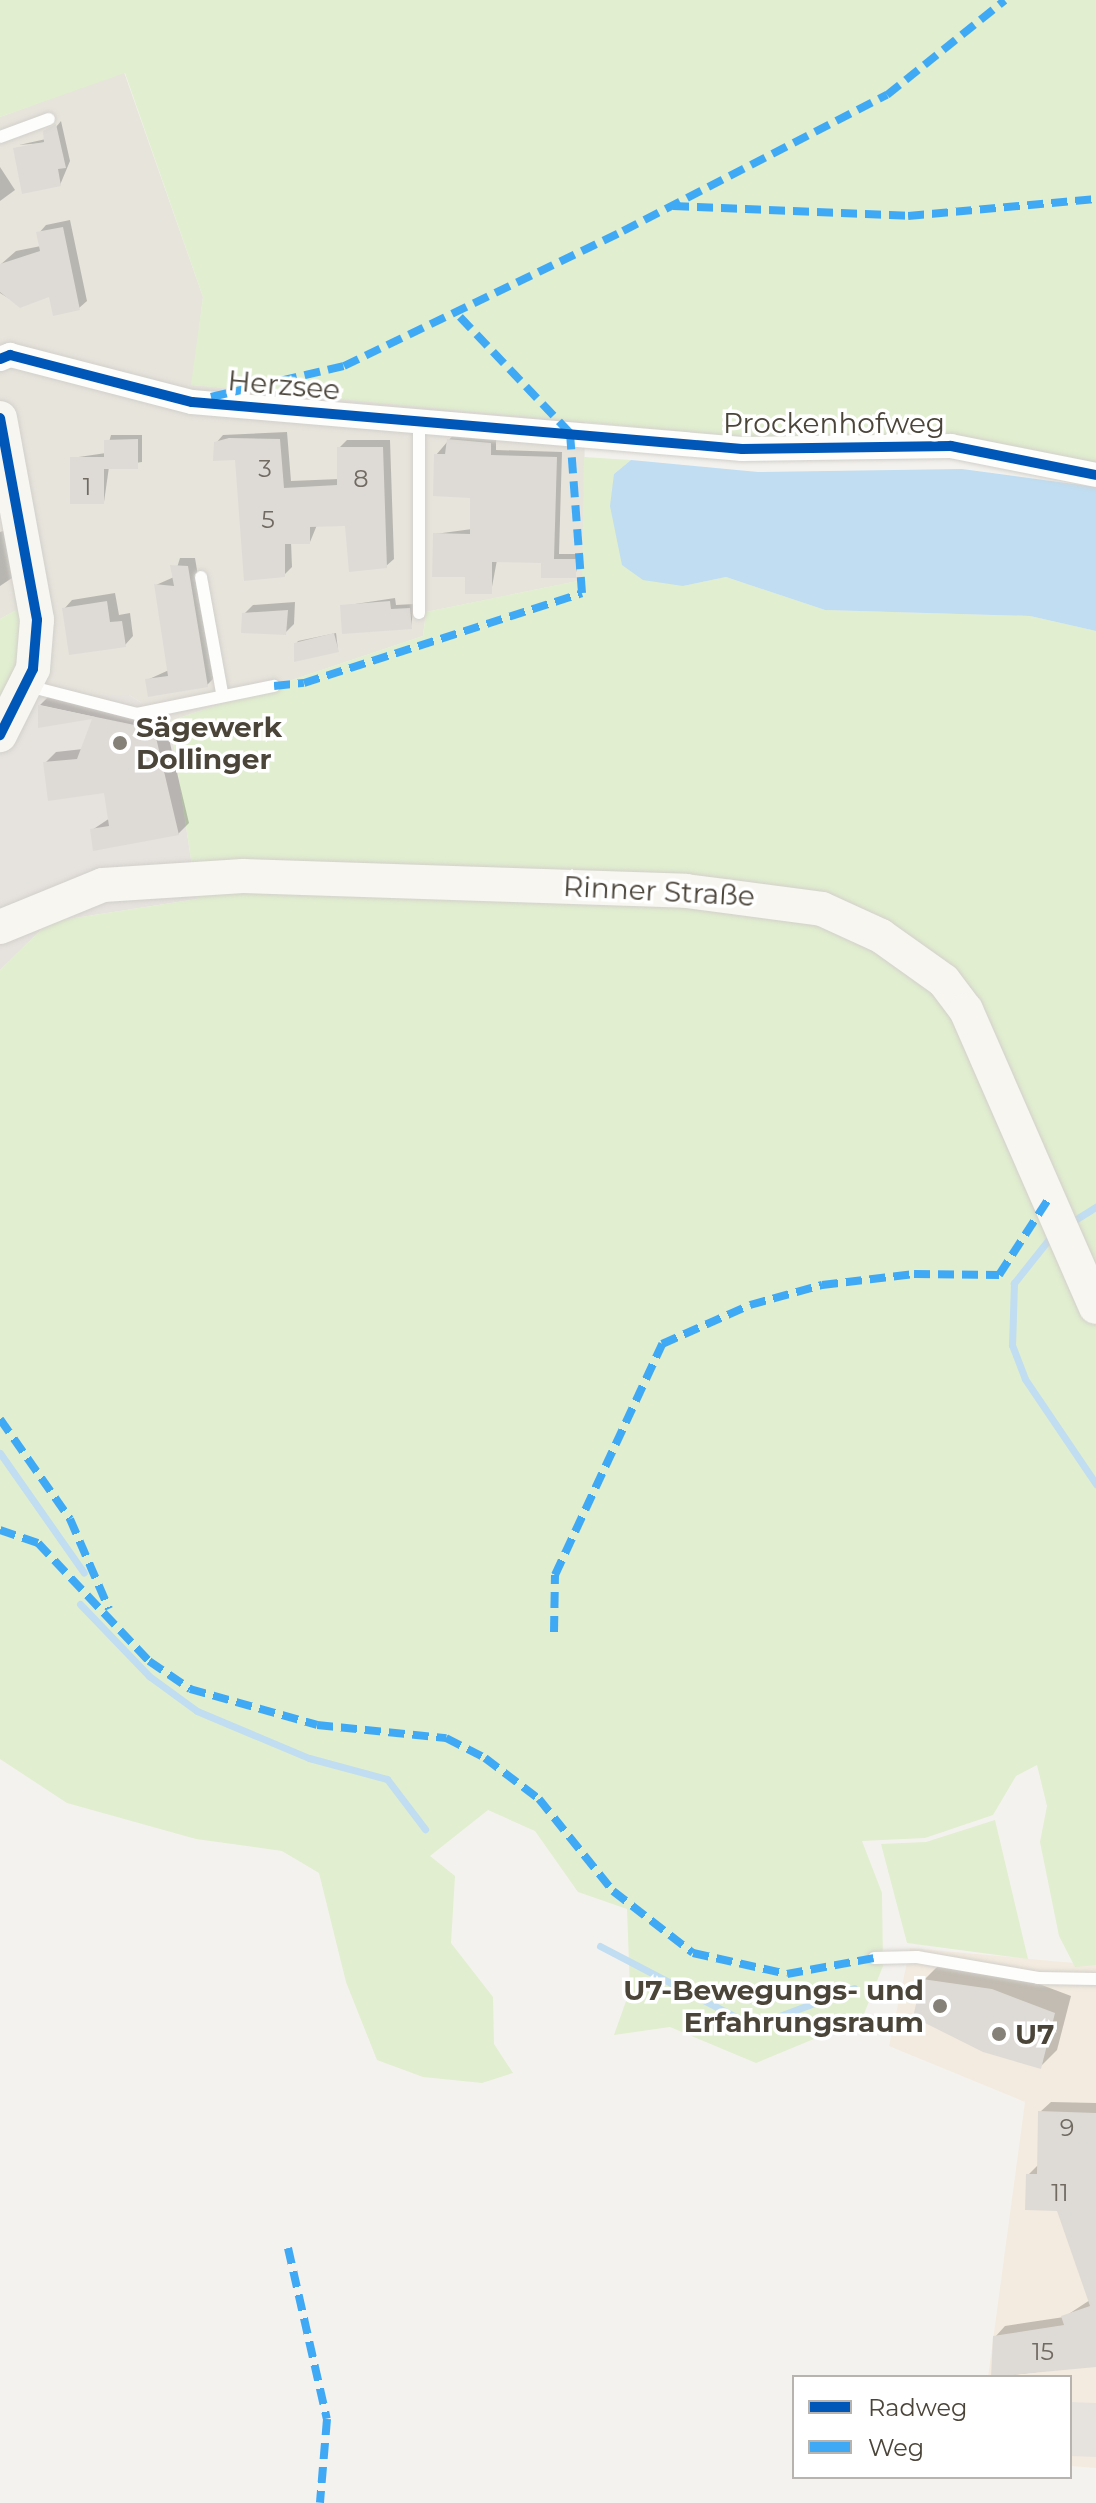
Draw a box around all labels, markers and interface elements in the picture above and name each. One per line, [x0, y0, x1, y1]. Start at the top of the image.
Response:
street label: Herzsee [226, 363, 342, 407]
street label: Prockenhofweg [723, 406, 945, 440]
house number: 3 [258, 455, 272, 483]
house number: 8 [353, 465, 369, 493]
house number: 1 [83, 473, 91, 501]
house number: 5 [261, 506, 275, 534]
place label: Sägewerk Dollinger [136, 710, 282, 776]
marker: Sägewerk Dollinger [111, 734, 129, 752]
street label: Rinner Straße [562, 869, 756, 913]
place label: U7-Bewegungs- und Erfahrungsraum [623, 1973, 924, 2039]
marker: U7-Bewegungs- und Erfahrungsraum [931, 1997, 949, 2015]
place label: U7 [1015, 2017, 1054, 2051]
marker: U7 [990, 2025, 1008, 2043]
house number: 9 [1060, 2114, 1074, 2142]
house number: 11 [1051, 2179, 1069, 2207]
house number: 15 [1032, 2338, 1054, 2366]
legend [792, 2375, 1072, 2479]
text: Radweg [868, 2393, 967, 2422]
text: Weg [868, 2433, 924, 2462]

